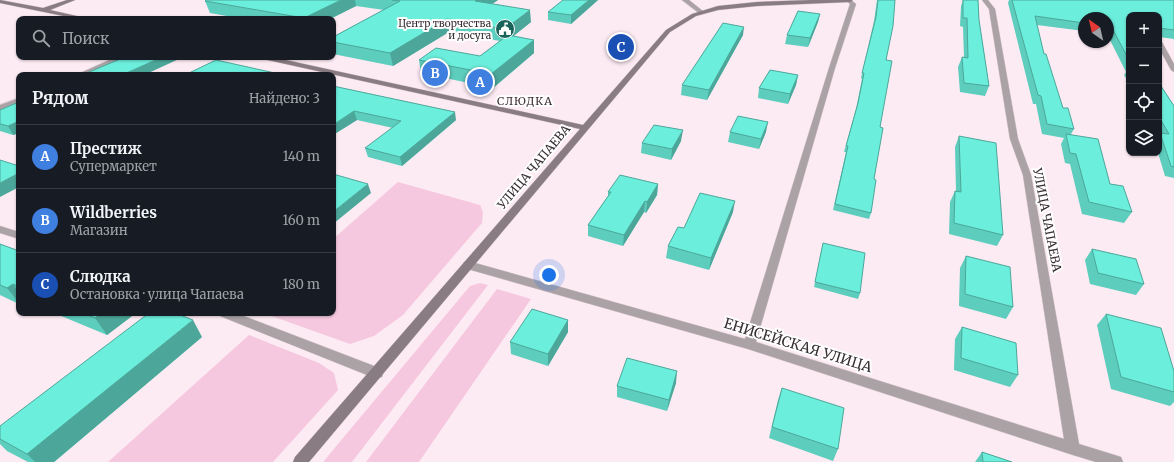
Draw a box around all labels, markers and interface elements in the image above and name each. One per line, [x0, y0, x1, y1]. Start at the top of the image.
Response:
north arrow [1078, 12, 1114, 48]
map controls [1126, 12, 1162, 156]
button: + [1126, 12, 1162, 48]
search box [16, 16, 336, 60]
place label: Центр творчества и досуга [398, 17, 492, 42]
public building icon: Центр творчества и досуга [494, 18, 516, 40]
icon: search [30, 27, 52, 49]
text: Поиск [62, 29, 109, 48]
pin: C [608, 32, 634, 62]
button: − [1126, 48, 1162, 84]
pin: B [422, 58, 448, 88]
pin: A [467, 67, 493, 97]
button: locate [1126, 84, 1162, 120]
text: Рядом [32, 87, 88, 109]
text: Найдено: 3 [249, 90, 320, 107]
district label: СЛЮДКА [497, 94, 553, 108]
button: layers [1126, 120, 1162, 156]
street label: УЛИЦА ЧАПАЕВА [493, 121, 574, 213]
text: Престиж [70, 139, 142, 158]
text: A [40, 148, 50, 165]
text: 140 m [283, 148, 320, 165]
text: Супермаркет [70, 158, 157, 175]
street label: УЛИЦА ЧАПАЕВА [1030, 166, 1065, 274]
text: Wildberries [70, 203, 157, 222]
text: B [40, 212, 50, 229]
text: 160 m [282, 212, 320, 229]
text: Магазин [70, 222, 128, 239]
your location [539, 265, 559, 285]
text: Слюдка [70, 267, 131, 286]
text: C [41, 276, 49, 293]
text: 180 m [282, 276, 320, 293]
text: Остановка · улица Чапаева [70, 286, 244, 303]
street label: ЕНИСЕЙСКАЯ УЛИЦА [722, 314, 874, 376]

